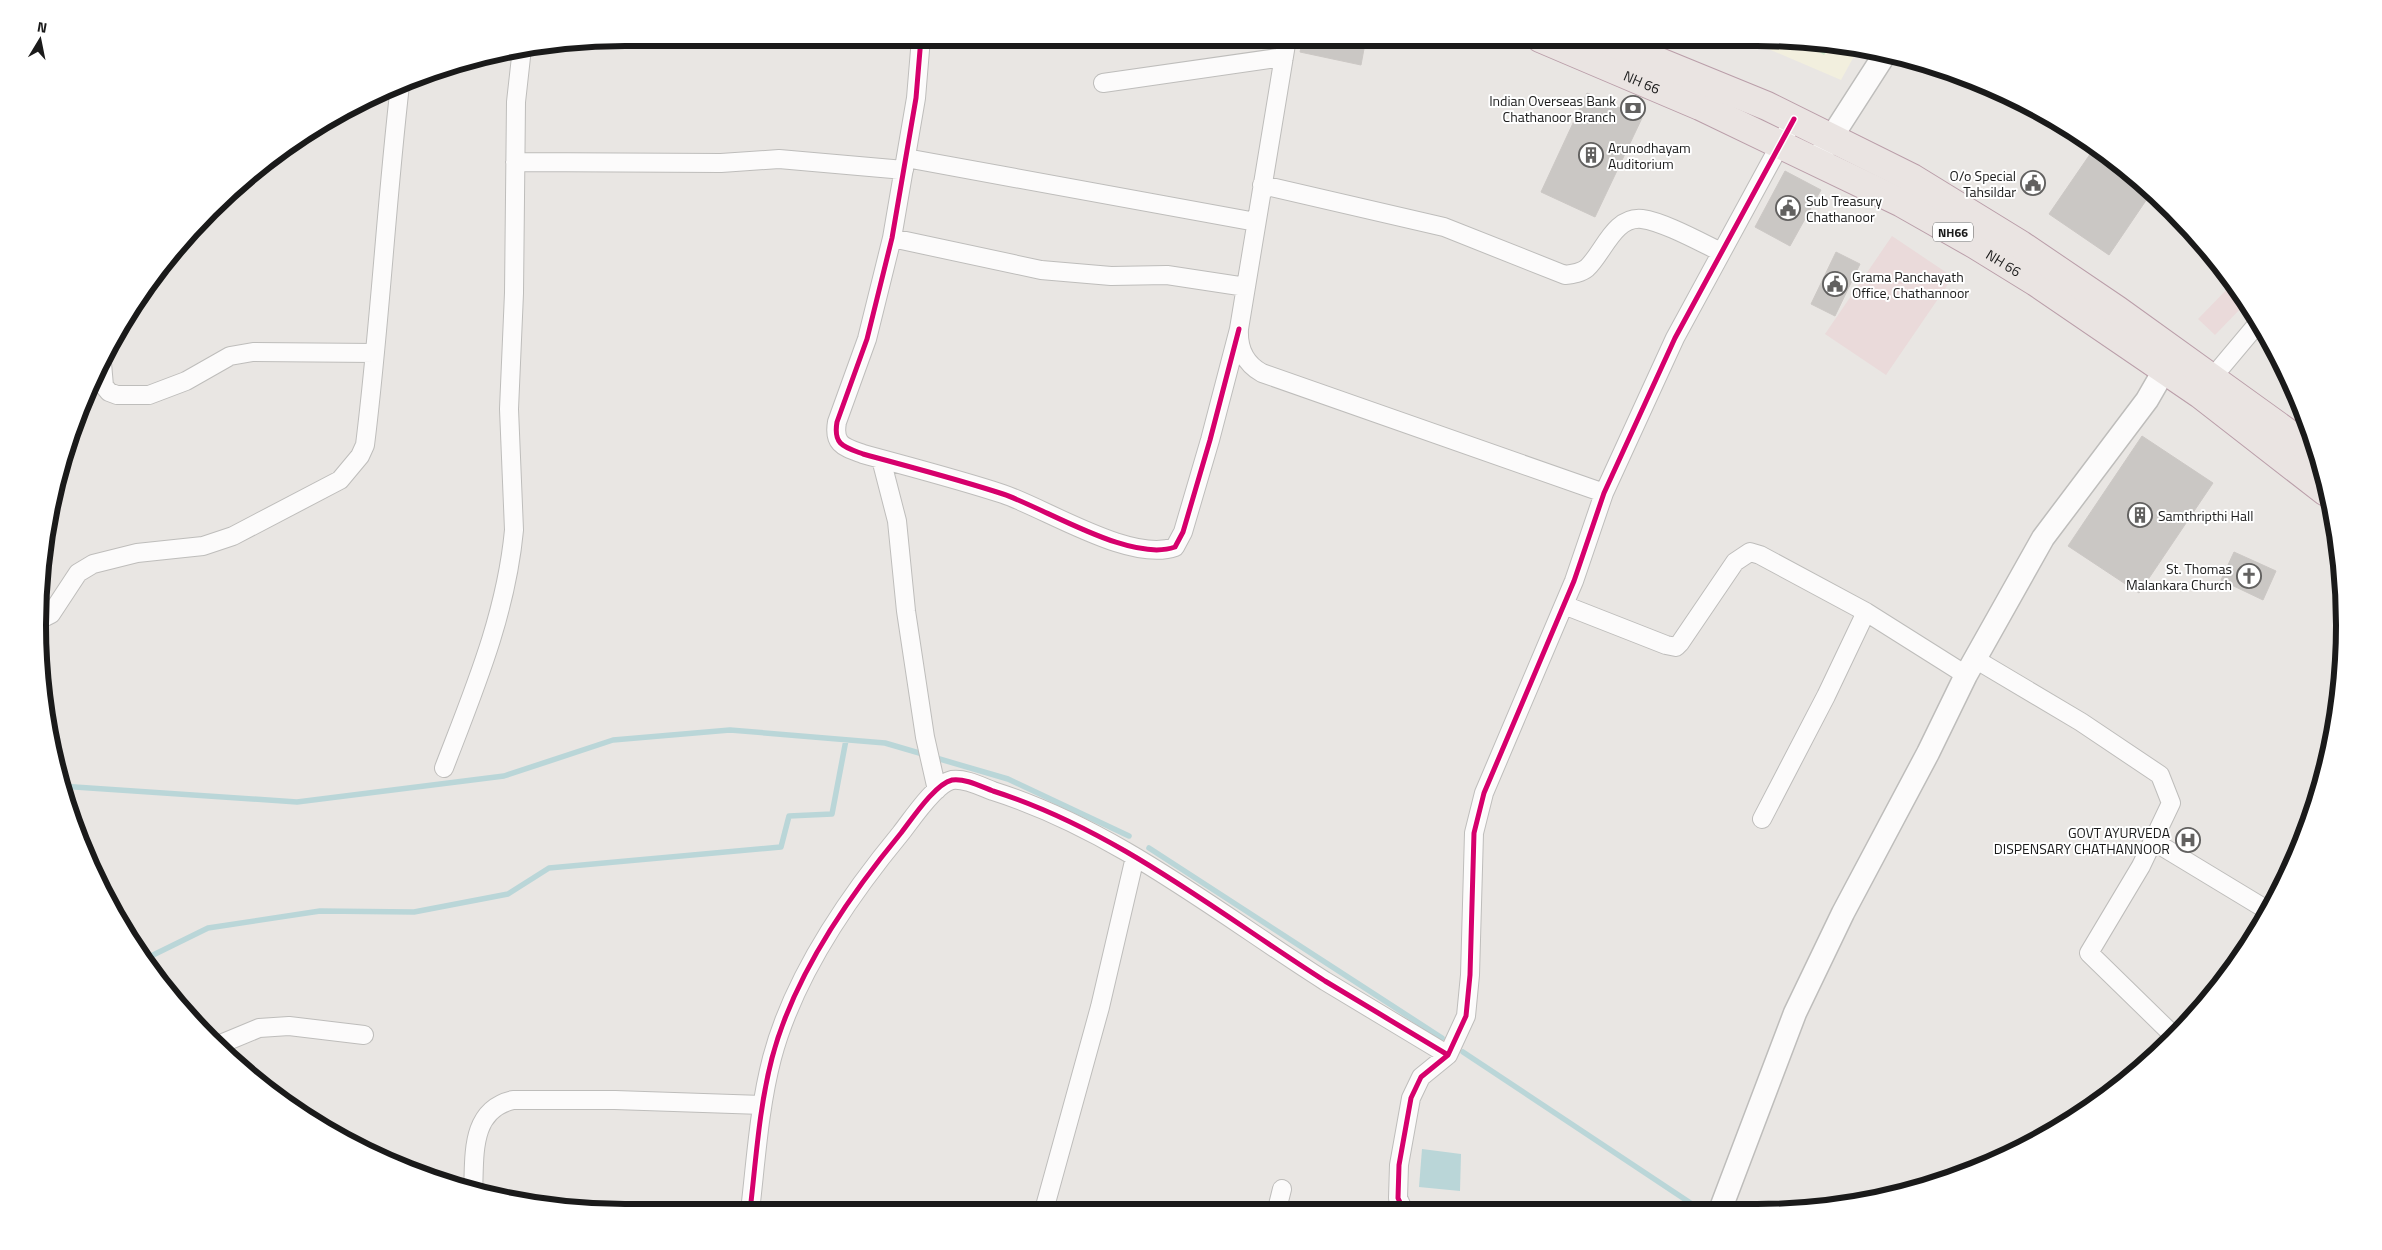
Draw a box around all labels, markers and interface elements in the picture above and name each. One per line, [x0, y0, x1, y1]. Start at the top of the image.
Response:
north arrow [15, 15, 65, 65]
text: N [36, 16, 49, 38]
street label: NH 66 [1621, 64, 1664, 99]
place label: Indian Overseas Bank Chathanoor Branch [1489, 90, 1616, 127]
bank icon: Indian Overseas Bank Chathanoor Branch [1620, 95, 1646, 121]
place label: Arunodhayam Auditorium [1608, 137, 1691, 174]
building icon: Arunodhayam Auditorium [1578, 142, 1604, 168]
place label: O/o Special Tahsildar [1950, 165, 2016, 202]
public building icon: O/o Special Tahsildar [2020, 170, 2046, 196]
place label: Sub Treasury Chathanoor [1806, 190, 1882, 227]
public building icon: Sub Treasury Chathanoor [1775, 195, 1801, 221]
road number: NH66 [1933, 222, 1973, 242]
street label: NH 66 [1983, 243, 2026, 281]
place label: Grama Panchayath Office, Chathannoor [1852, 266, 1969, 303]
public building icon: Grama Panchayath Office, Chathannoor [1822, 271, 1848, 297]
building icon: Samthripthi Hall [2127, 502, 2153, 528]
place label: Samthripthi Hall [2158, 505, 2253, 526]
place label: St. Thomas Malankara Church [2126, 558, 2232, 595]
church icon: St. Thomas Malankara Church [2236, 563, 2262, 589]
place label: GOVT AYURVEDA DISPENSARY CHATHANNOOR [1994, 822, 2171, 859]
hospital icon: GOVT AYURVEDA DISPENSARY CHATHANNOOR [2175, 827, 2201, 853]

